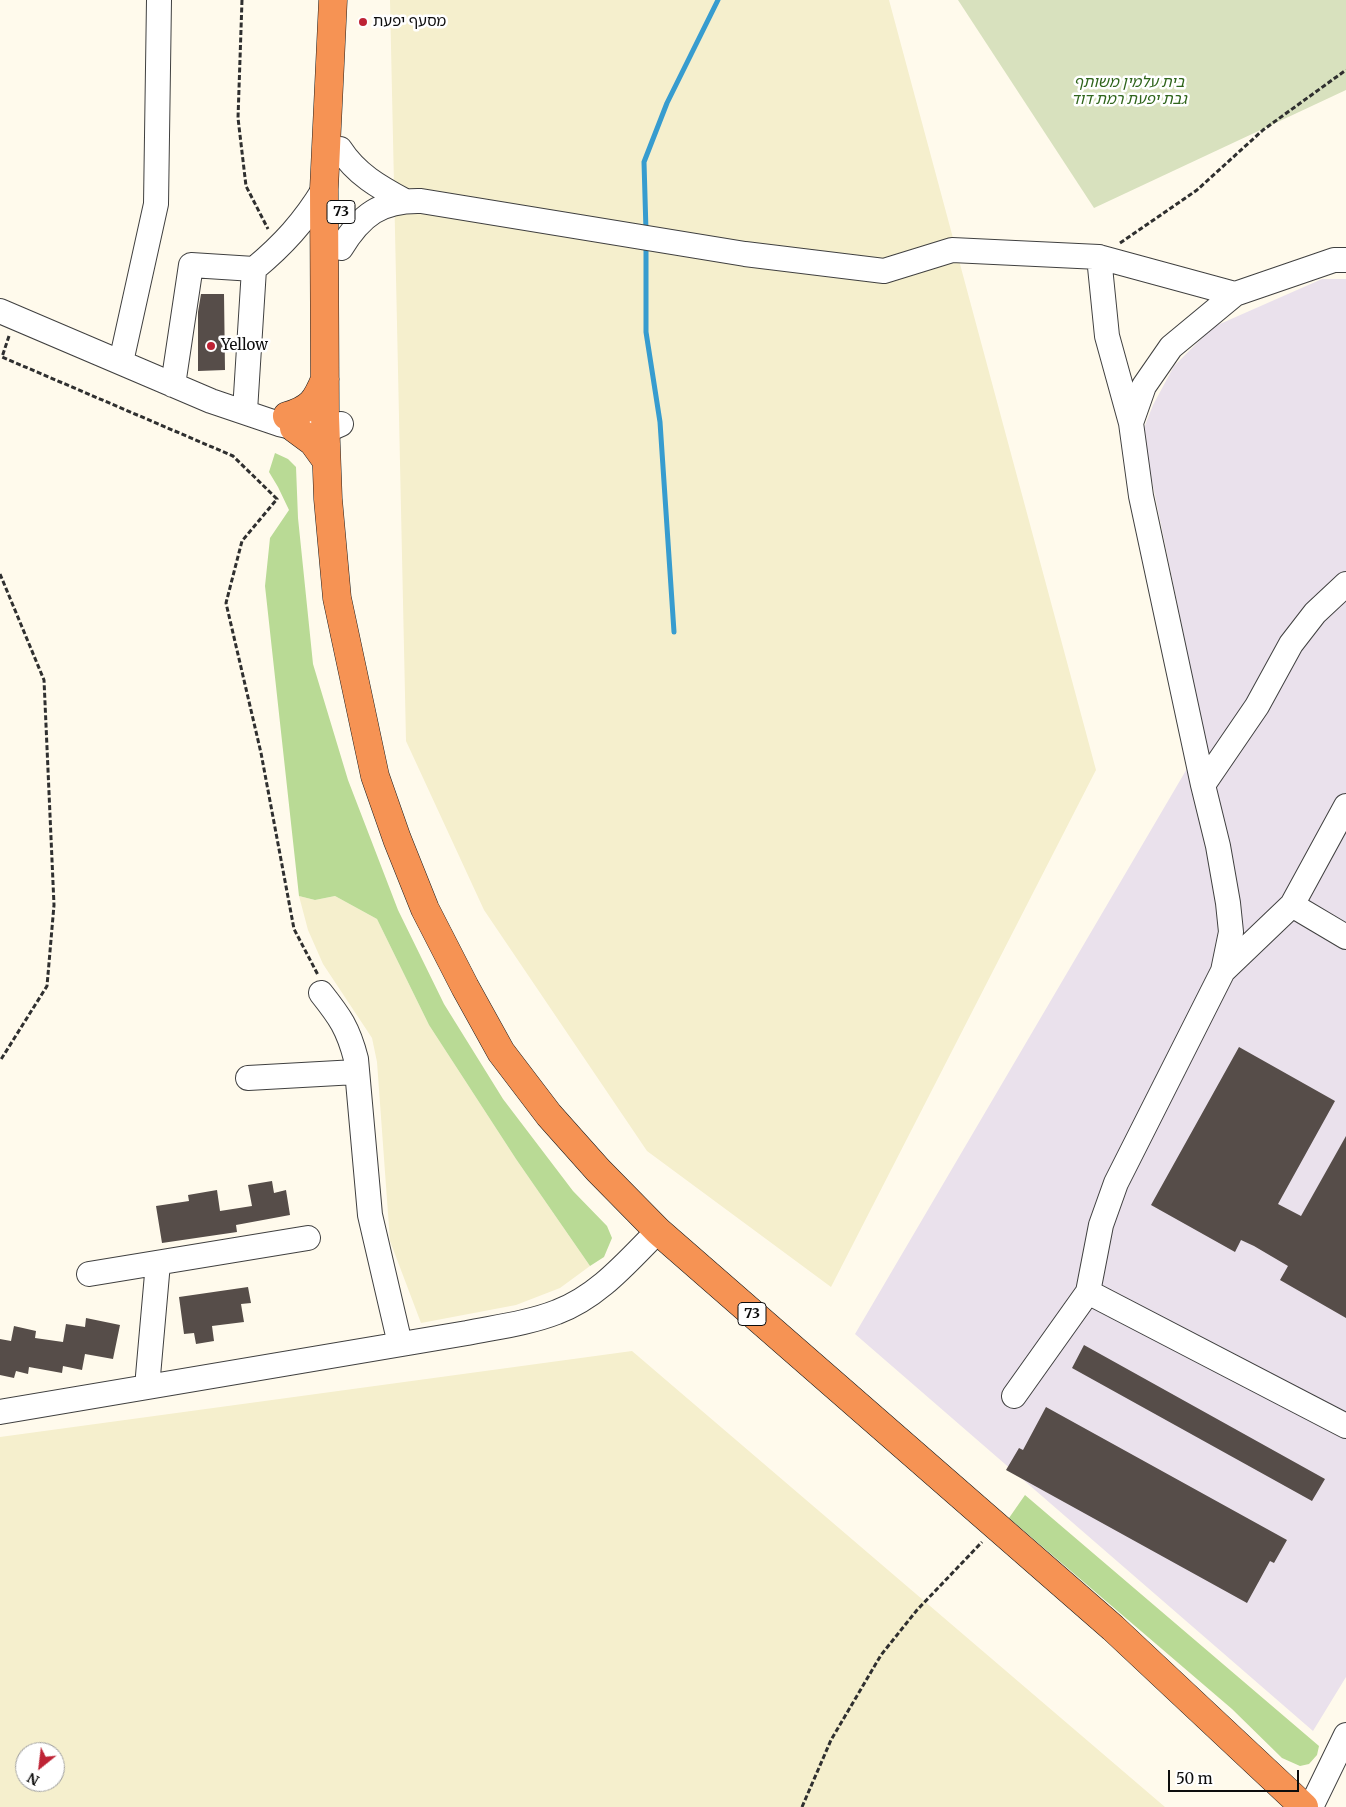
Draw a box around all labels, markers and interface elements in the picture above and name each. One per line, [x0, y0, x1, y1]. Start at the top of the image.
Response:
place label: מסעף יפעת [373, 13, 446, 31]
marker: מסעף יפעת [357, 16, 369, 28]
park label: בית עלמין משותף גבת יפעת רמת דוד [1071, 74, 1187, 109]
road number: 73 [327, 200, 355, 223]
place label: Yellow [221, 337, 268, 355]
marker: Yellow [205, 340, 217, 352]
road number: 73 [738, 1302, 766, 1326]
north arrow [15, 1742, 65, 1792]
scale bar [1171, 1760, 1302, 1792]
text: N [24, 1769, 42, 1790]
text: 50 m [1176, 1769, 1213, 1788]

